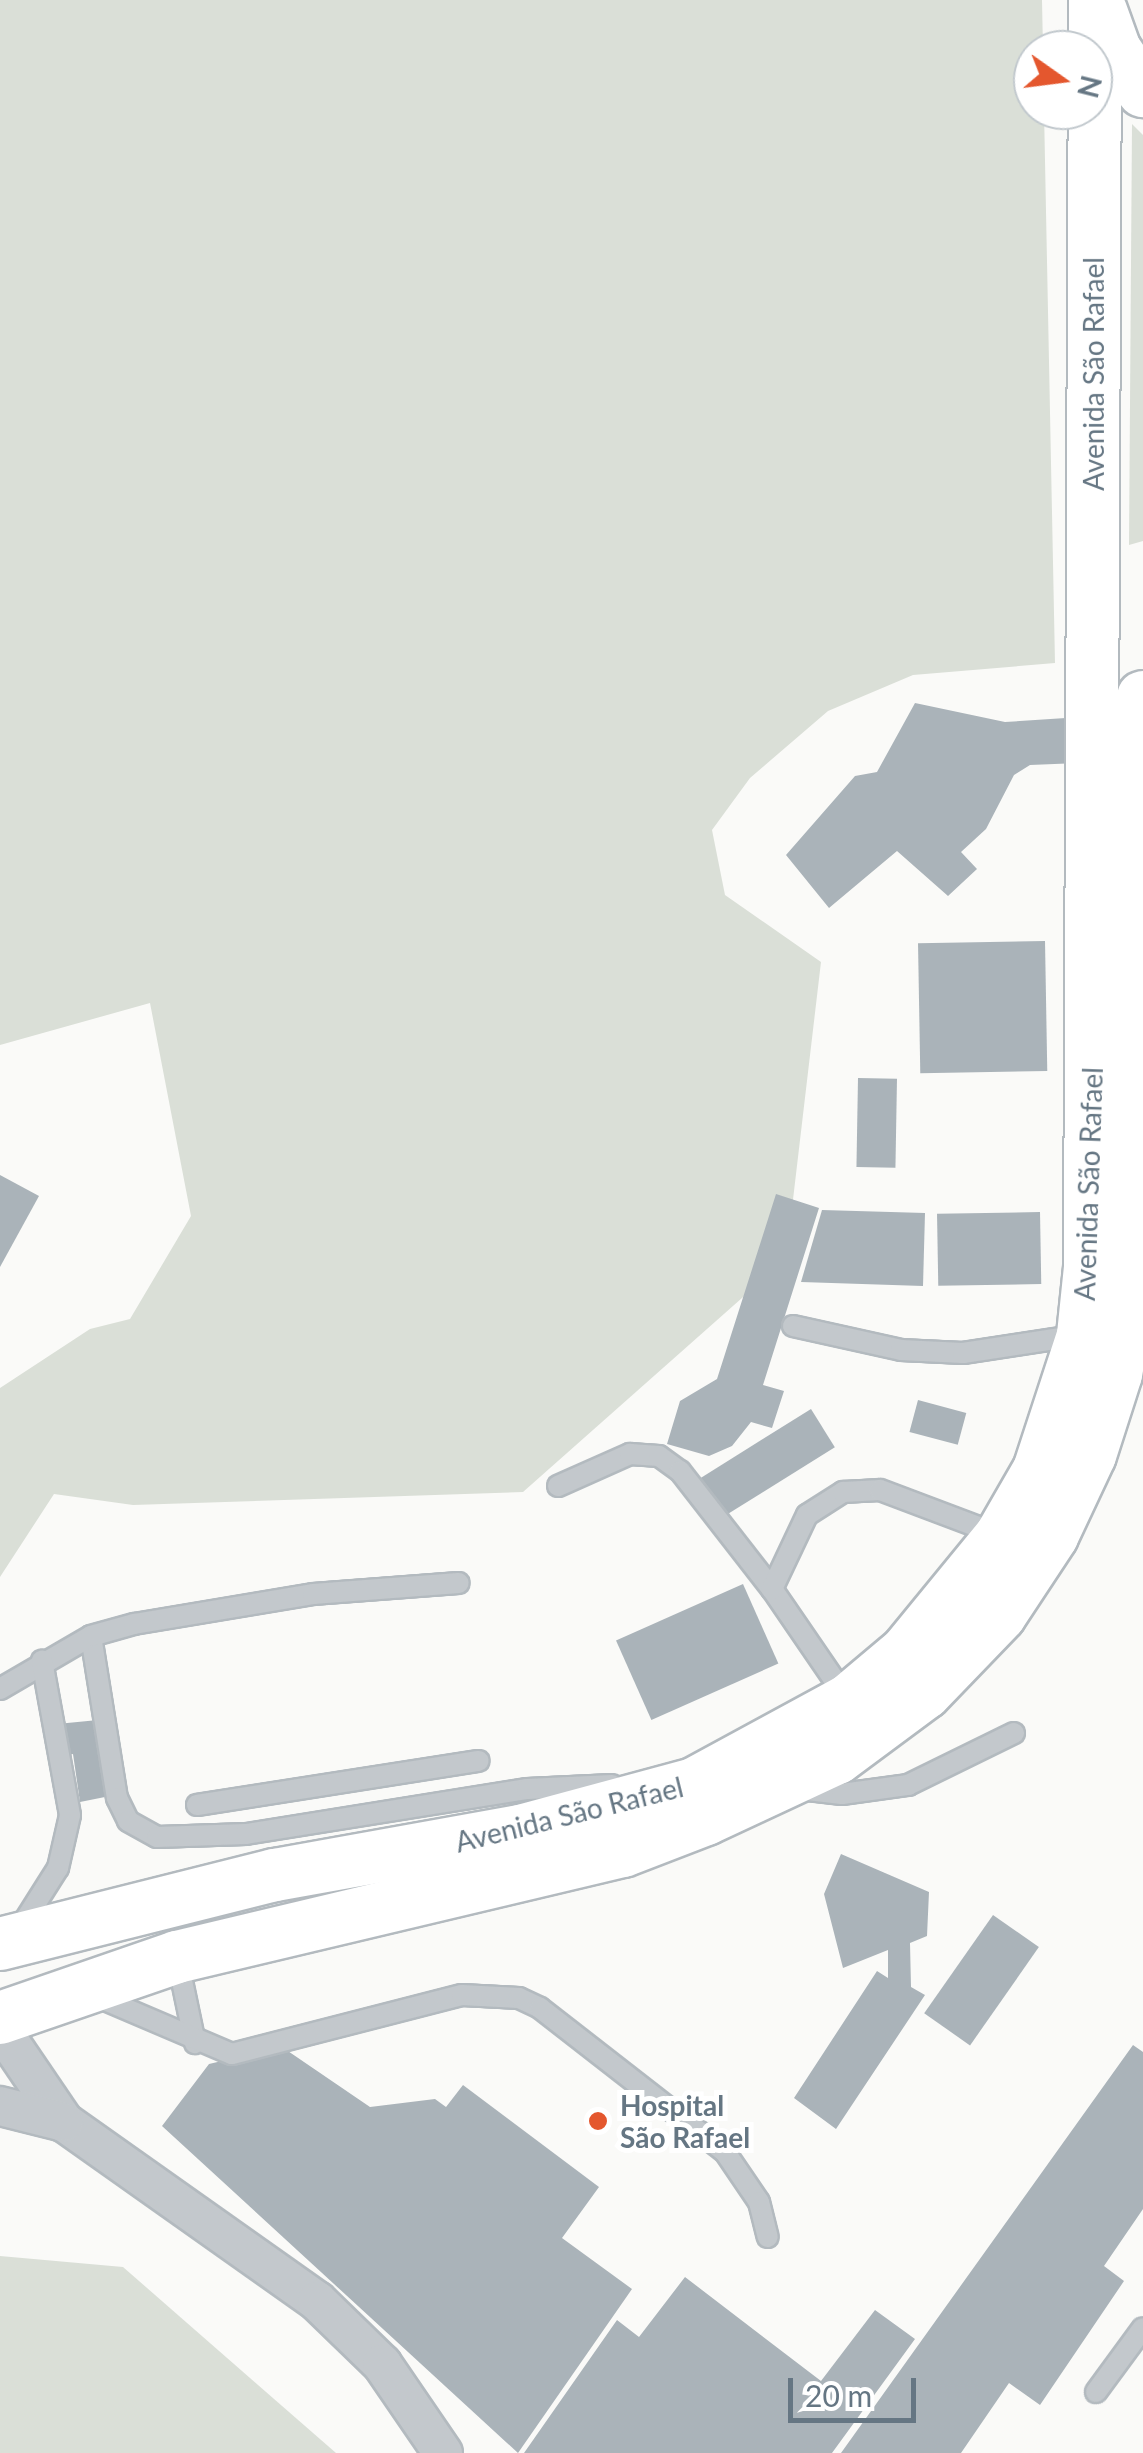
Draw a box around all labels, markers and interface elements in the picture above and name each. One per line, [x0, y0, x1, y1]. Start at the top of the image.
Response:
north arrow [1013, 30, 1113, 130]
text: N [1071, 72, 1109, 101]
street label: Avenida São Rafael [1076, 257, 1110, 491]
street label: Avenida São Rafael [1067, 1067, 1109, 1301]
street label: Avenida São Rafael [452, 1769, 686, 1859]
place label: Hospital São Rafael [620, 2088, 750, 2154]
marker: Hospital São Rafael [585, 2108, 611, 2134]
scale bar [793, 2358, 920, 2420]
text: 20 m [805, 2377, 872, 2413]

